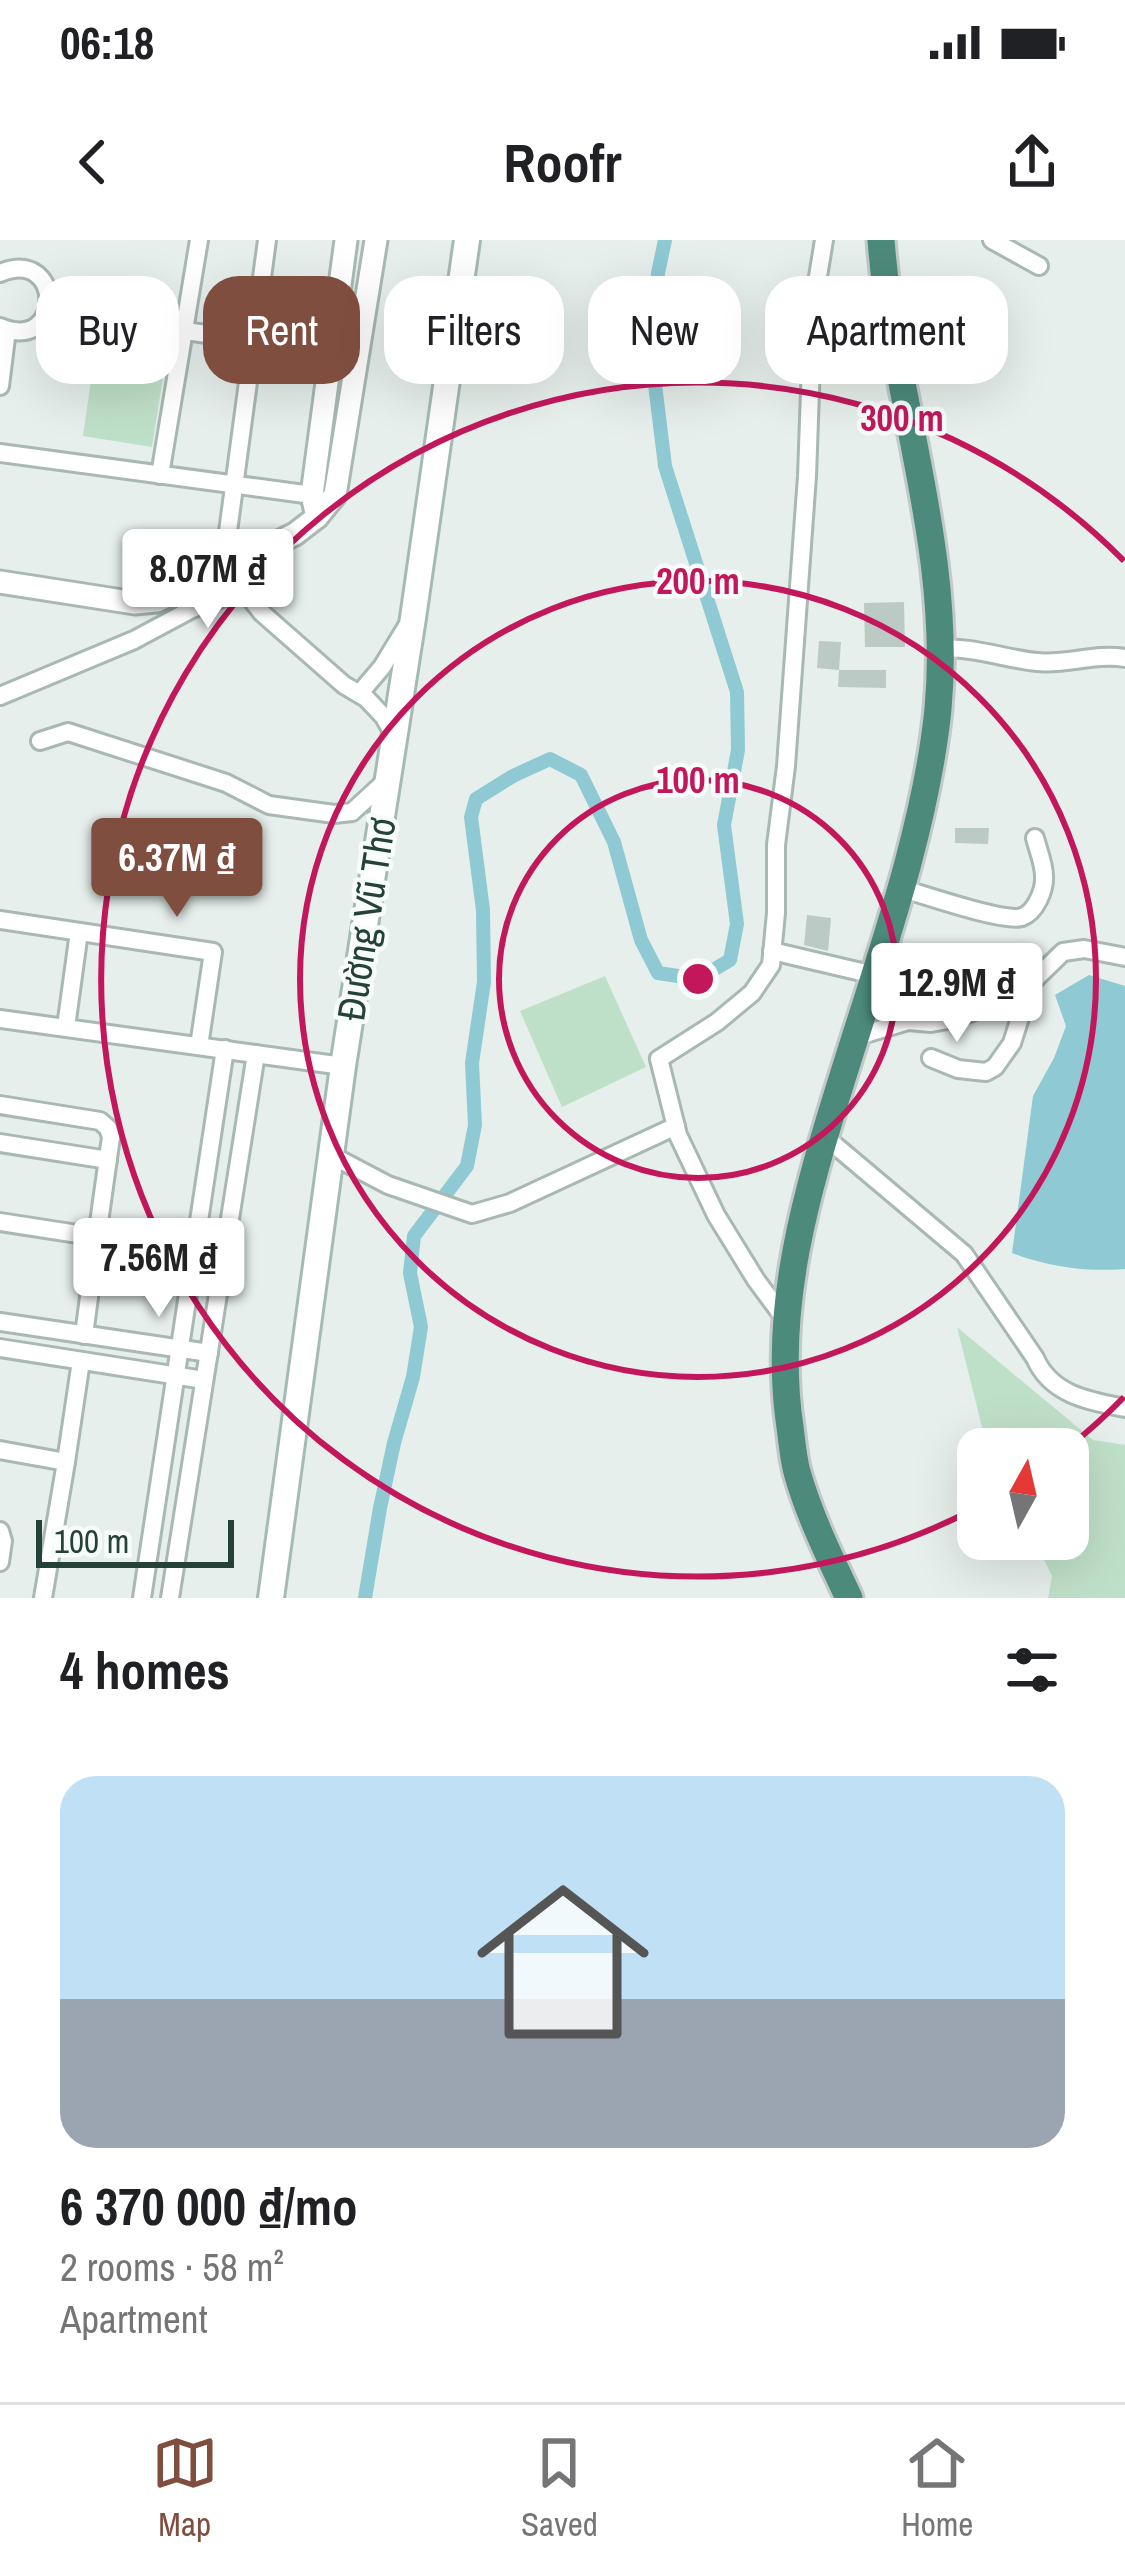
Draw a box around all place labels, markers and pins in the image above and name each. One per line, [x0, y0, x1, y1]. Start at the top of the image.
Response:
pin: 8.07M ₫ [97, 529, 319, 631]
pin: 6.37M ₫ [66, 818, 288, 920]
pin: 12.9M ₫ [846, 943, 1068, 1045]
centre of rings [677, 958, 719, 1000]
pin: 7.56M ₫ [48, 1218, 270, 1320]

